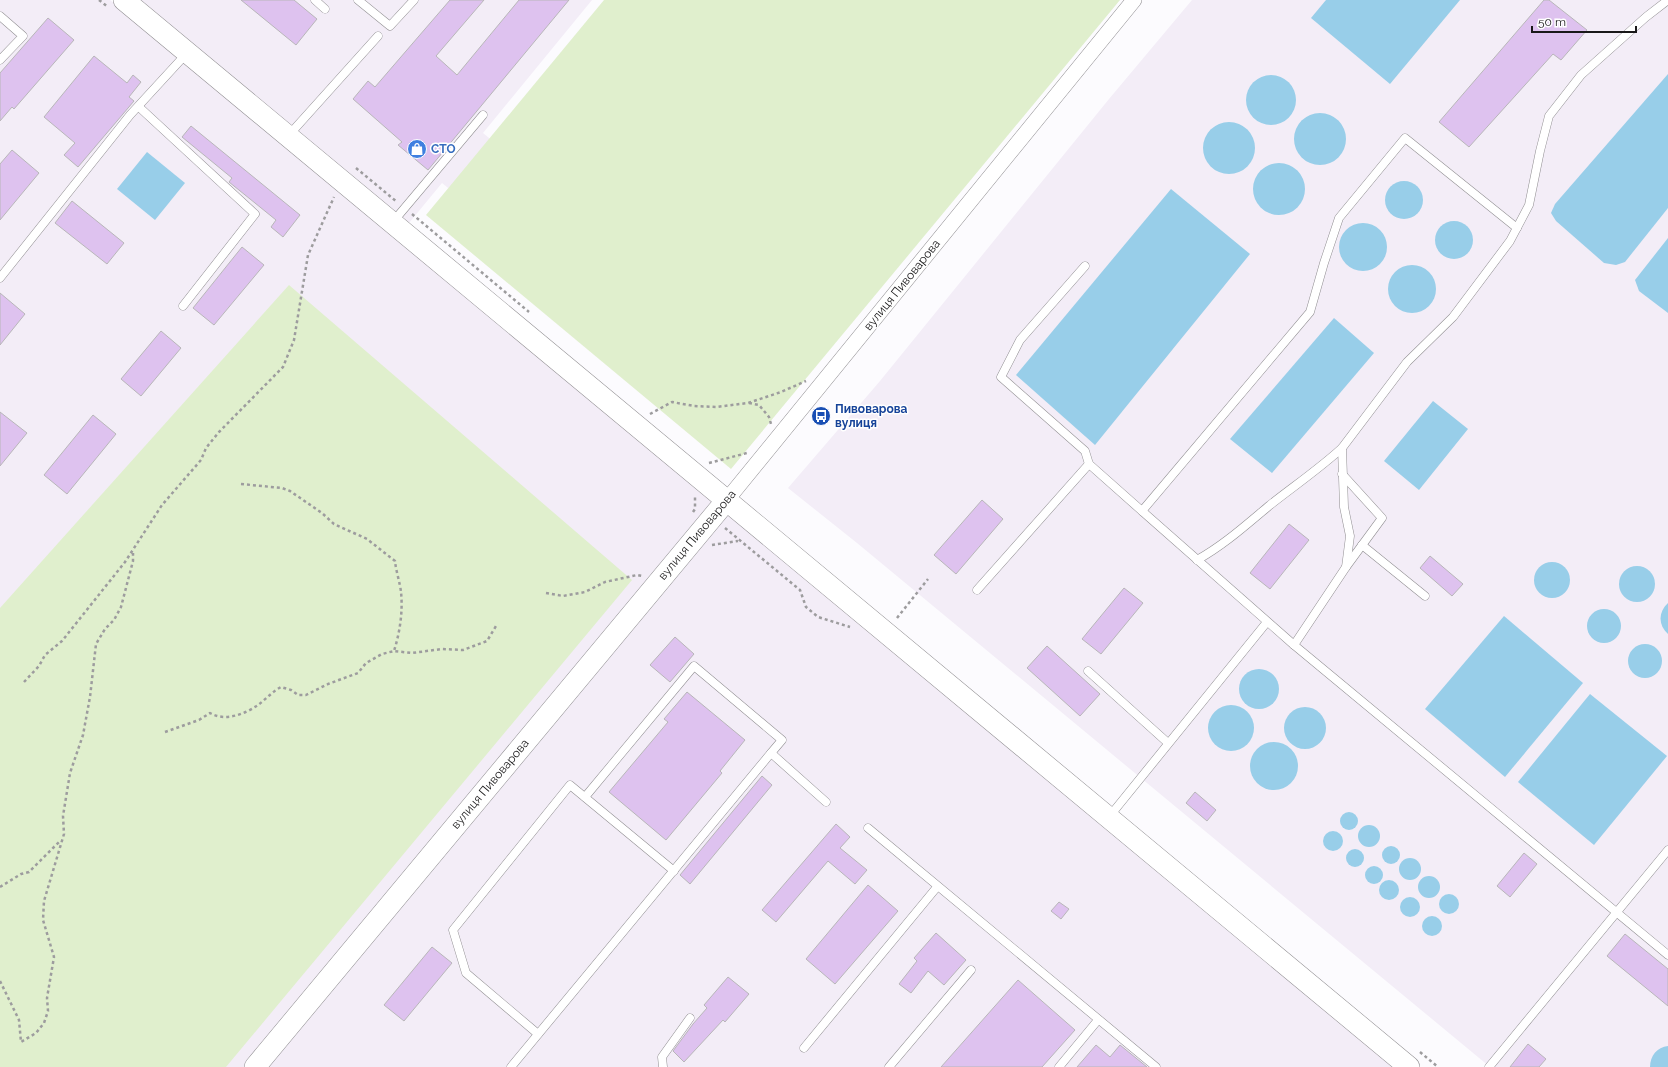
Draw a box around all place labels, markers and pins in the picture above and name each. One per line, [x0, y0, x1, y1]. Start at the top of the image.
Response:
shop icon: СТО [406, 138, 428, 160]
place label: СТО [431, 142, 456, 156]
place label: Пивоварова вулиця [835, 402, 907, 430]
bus stop icon: Пивоварова вулиця [810, 405, 832, 427]

